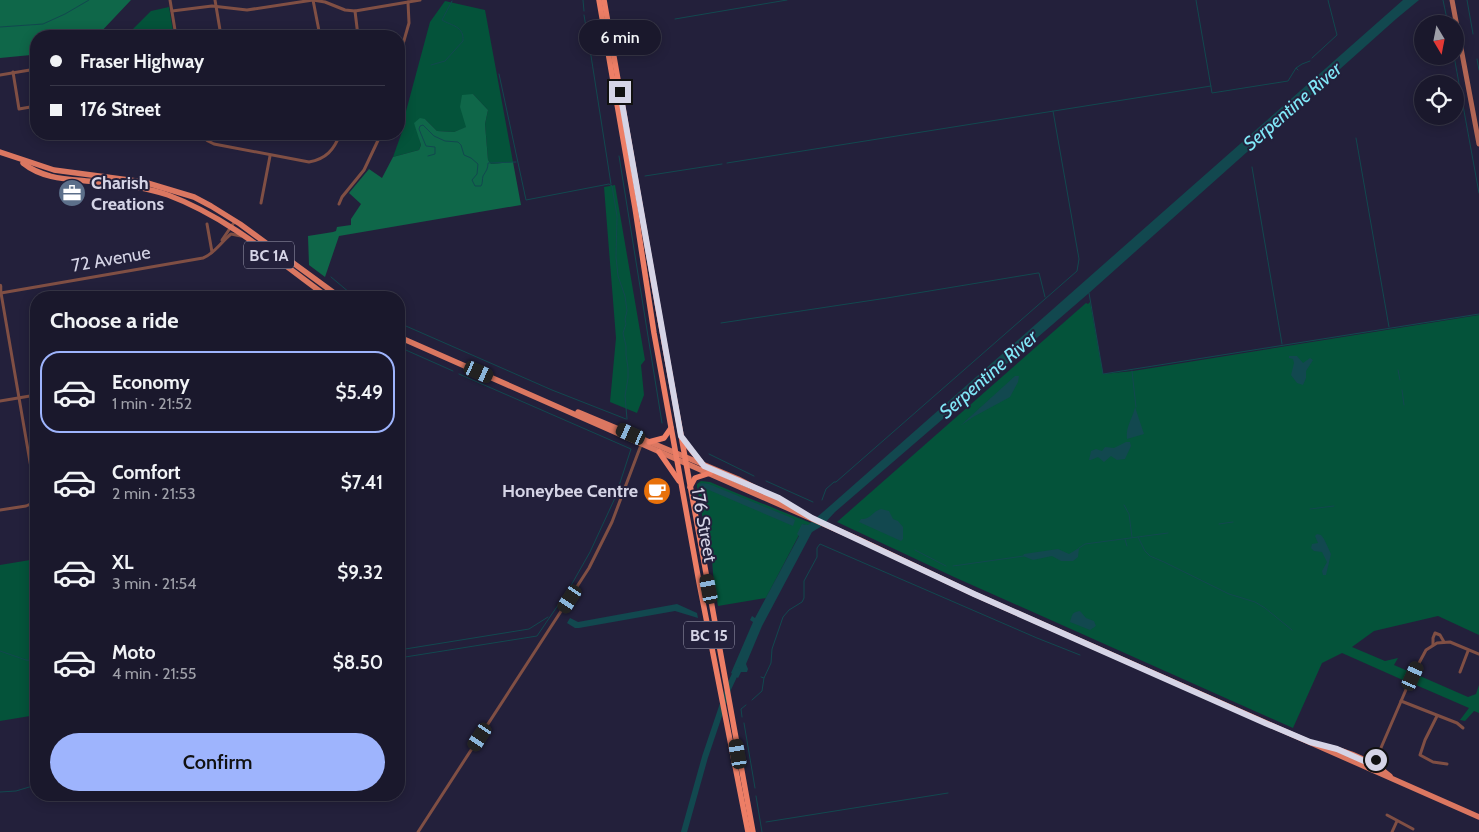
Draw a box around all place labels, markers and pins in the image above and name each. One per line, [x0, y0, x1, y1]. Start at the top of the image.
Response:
place label: Charish Creations [91, 172, 165, 215]
office icon: Charish Creations [57, 178, 87, 208]
cafe icon: Honeybee Centre [642, 476, 672, 506]
place label: Honeybee Centre [502, 480, 638, 502]

